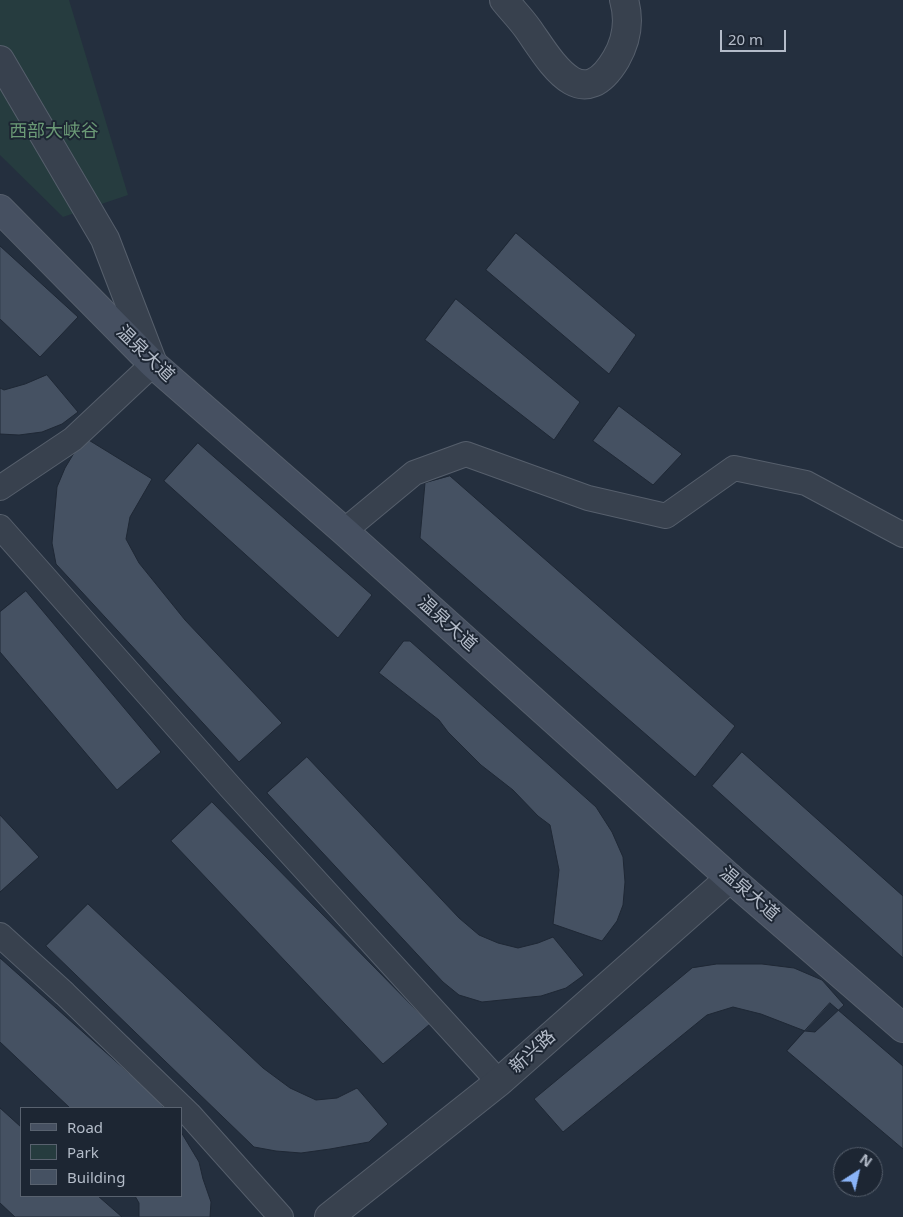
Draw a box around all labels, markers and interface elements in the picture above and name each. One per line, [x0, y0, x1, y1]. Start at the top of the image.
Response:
scale bar [723, 20, 789, 52]
text: 20 m [728, 29, 763, 49]
park label: 西部大峡谷 [9, 121, 99, 143]
street label: 温泉大道 [112, 321, 178, 387]
street label: 温泉大道 [413, 592, 481, 656]
street label: 温泉大道 [715, 862, 783, 926]
street label: 新兴路 [506, 1026, 560, 1078]
legend [20, 1107, 182, 1197]
text: Road [67, 1117, 103, 1137]
text: Park [67, 1142, 99, 1162]
north arrow [833, 1147, 883, 1197]
text: N [856, 1149, 876, 1171]
text: Building [67, 1167, 125, 1187]

